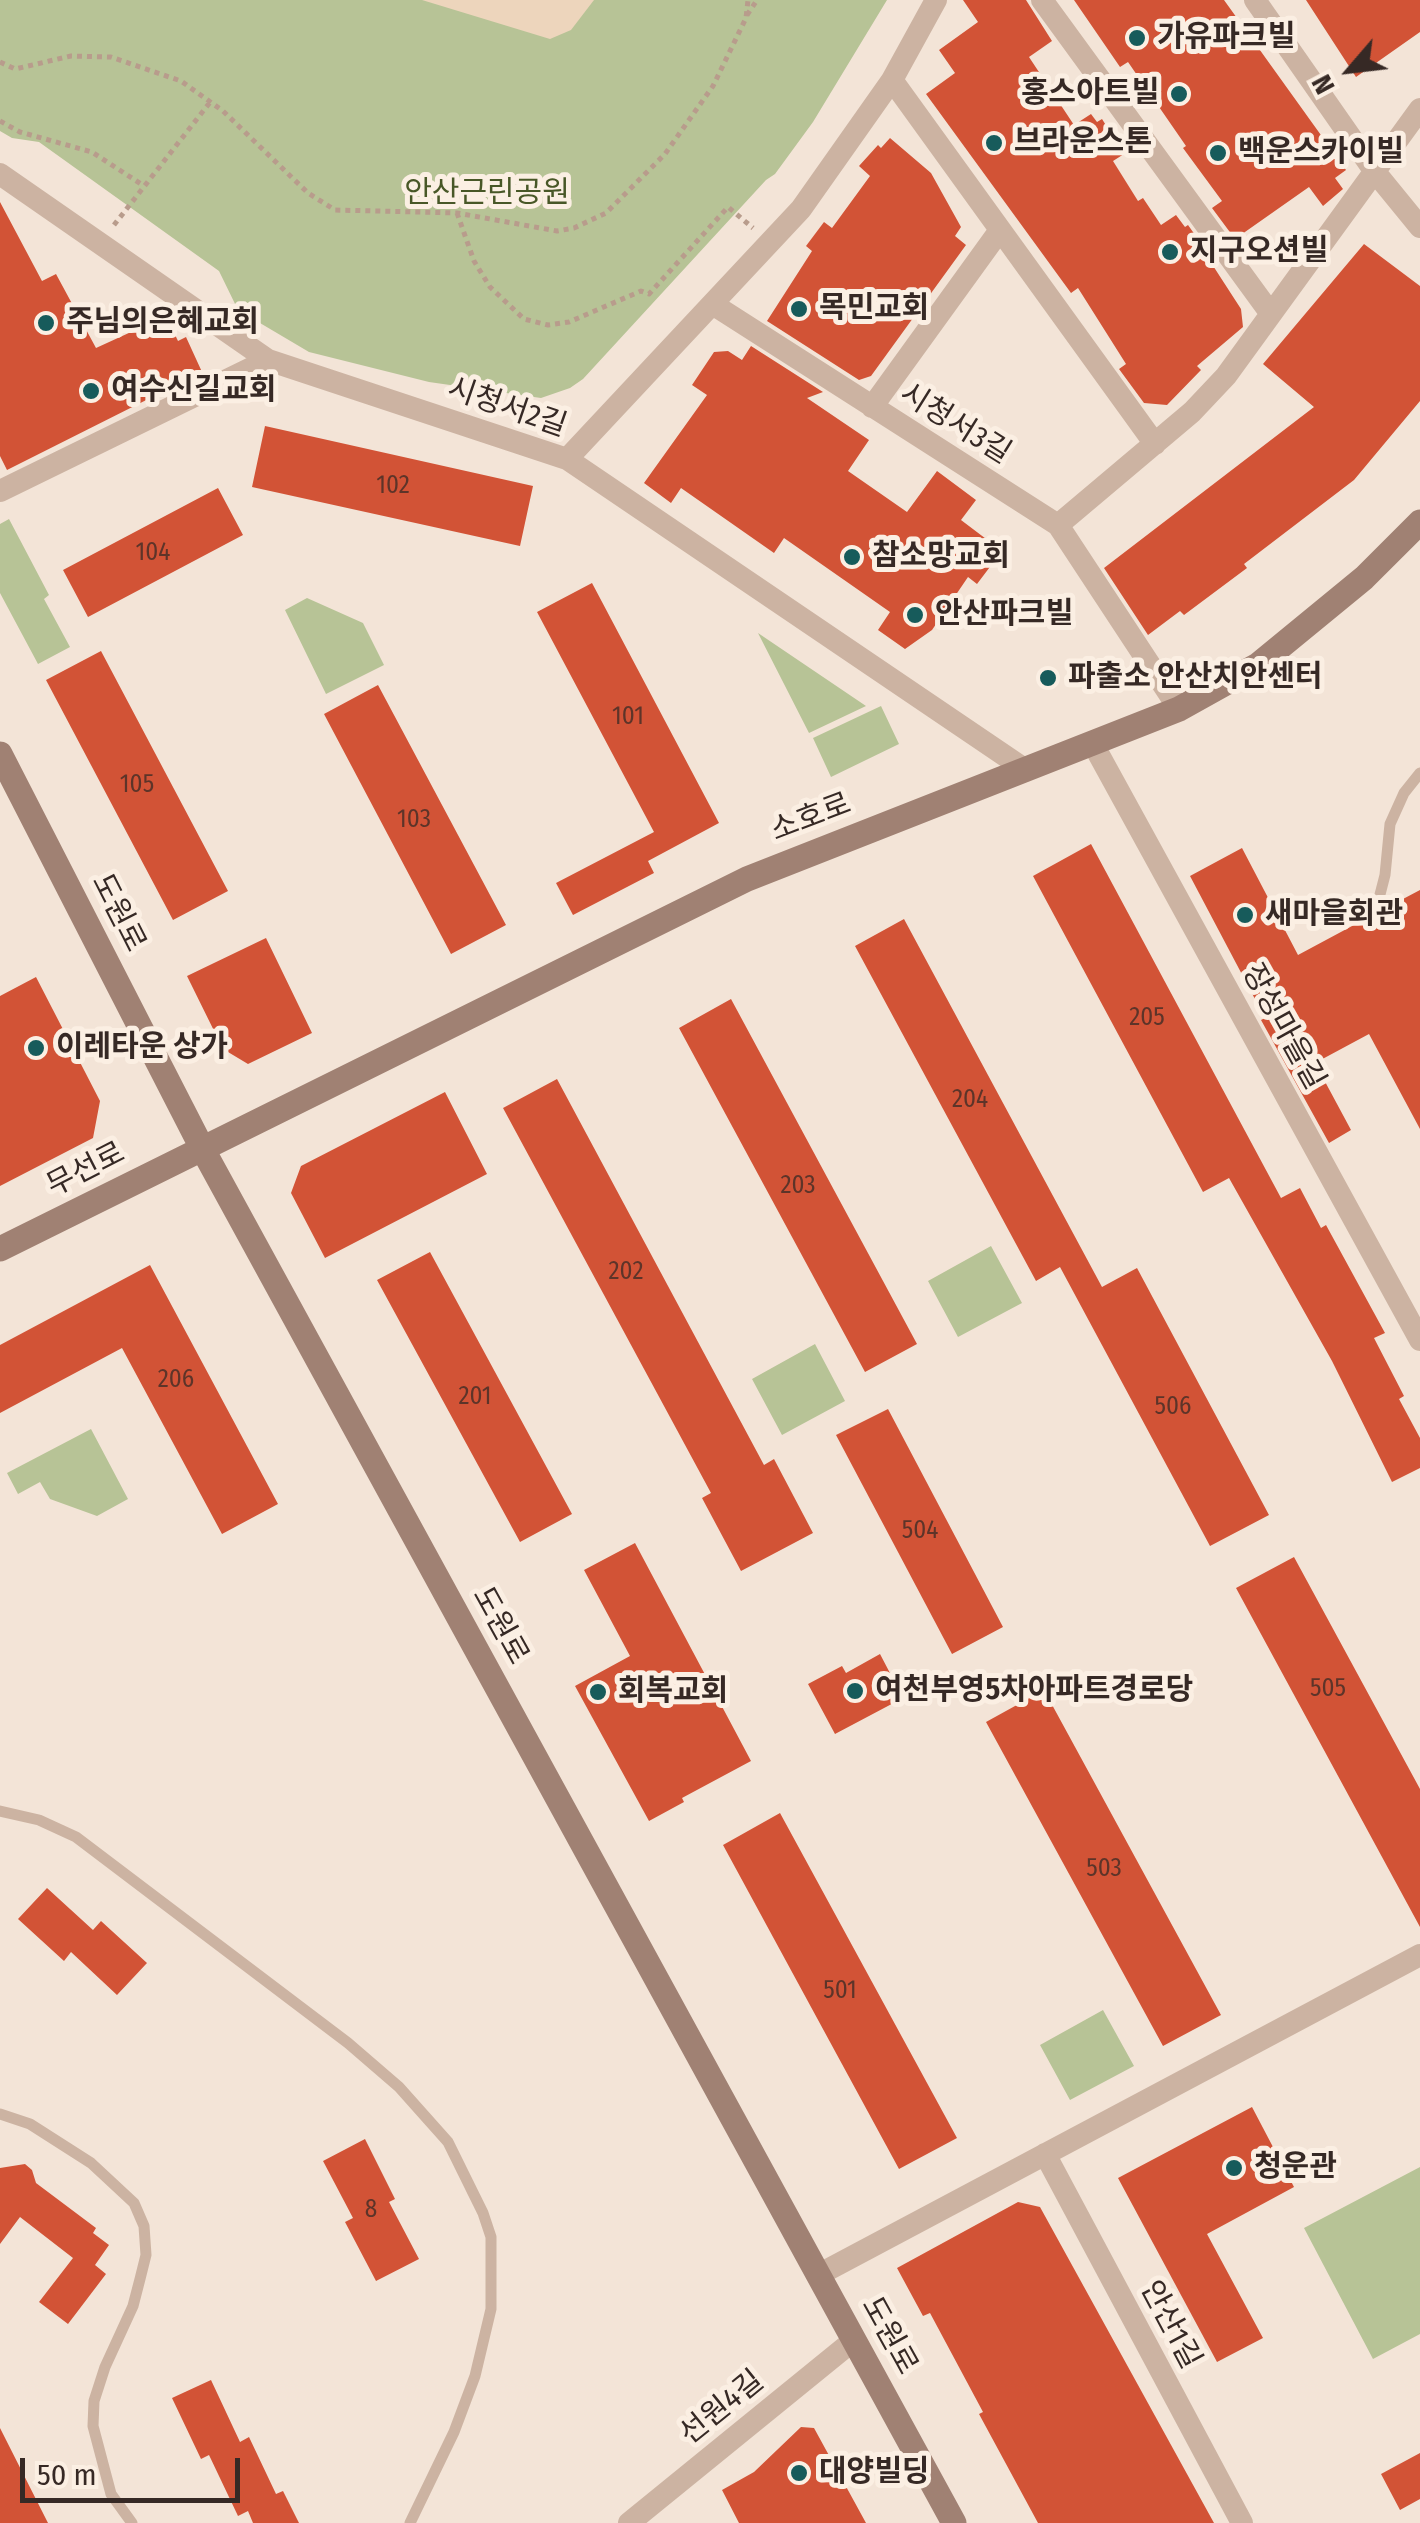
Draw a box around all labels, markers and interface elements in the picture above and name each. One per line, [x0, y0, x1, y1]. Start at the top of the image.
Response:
place label: 가유파크빌 [1157, 20, 1295, 56]
north arrow [1300, 20, 1400, 120]
marker: 가유파크빌 [1126, 27, 1148, 49]
text: N [1305, 69, 1342, 99]
place label: 홍스아트빌 [1021, 76, 1159, 112]
marker: 홍스아트빌 [1168, 83, 1190, 105]
place label: 브라운스톤 [1014, 125, 1152, 161]
marker: 브라운스톤 [983, 132, 1005, 154]
place label: 백운스카이빌 [1238, 135, 1404, 171]
marker: 백운스카이빌 [1207, 142, 1229, 164]
park label: 안산근린공원 [404, 176, 570, 212]
place label: 지구오션빌 [1190, 234, 1328, 270]
marker: 지구오션빌 [1159, 241, 1181, 263]
place label: 목민교회 [819, 291, 929, 327]
marker: 목민교회 [788, 298, 810, 320]
place label: 주님의은혜교회 [66, 305, 259, 341]
marker: 주님의은혜교회 [35, 312, 57, 334]
street label: 시청서2길 [443, 371, 571, 445]
place label: 여수신길교회 [111, 373, 277, 409]
street label: 시청서3길 [893, 376, 1017, 472]
marker: 여수신길교회 [80, 380, 102, 402]
house number: 102 [376, 471, 410, 501]
house number: 104 [136, 538, 170, 568]
place label: 참소망교회 [872, 539, 1010, 575]
marker: 참소망교회 [841, 546, 863, 568]
place label: 안산파크빌 [935, 597, 1073, 633]
marker: 안산파크빌 [904, 604, 926, 626]
place label: 파출소 안산치안센터 [1068, 660, 1323, 696]
marker: 파출소 안산치안센터 [1037, 667, 1059, 689]
house number: 101 [612, 702, 644, 732]
house number: 105 [120, 770, 154, 800]
street label: 소호로 [766, 786, 856, 850]
house number: 103 [397, 805, 431, 835]
street label: 도원로 [83, 868, 153, 958]
place label: 새마을회관 [1265, 897, 1403, 933]
marker: 새마을회관 [1234, 904, 1256, 926]
street label: 장성마을길 [1234, 958, 1332, 1096]
house number: 205 [1129, 1003, 1165, 1033]
place label: 이레타운 상가 [56, 1030, 228, 1066]
marker: 이레타운 상가 [25, 1037, 47, 1059]
house number: 204 [952, 1085, 988, 1115]
street label: 무선로 [41, 1135, 131, 1205]
house number: 203 [780, 1171, 816, 1201]
house number: 202 [609, 1257, 643, 1287]
house number: 206 [158, 1365, 194, 1395]
house number: 201 [458, 1382, 492, 1412]
house number: 506 [1155, 1392, 1191, 1422]
house number: 504 [902, 1516, 938, 1546]
street label: 도원로 [464, 1581, 536, 1671]
place label: 여천부영5차아파트경로당 [875, 1673, 1193, 1709]
place label: 회복교회 [618, 1674, 728, 1710]
house number: 505 [1310, 1674, 1346, 1704]
marker: 여천부영5차아파트경로당 [844, 1680, 866, 1702]
marker: 회복교회 [587, 1681, 609, 1703]
house number: 503 [1086, 1854, 1122, 1884]
house number: 501 [823, 1976, 857, 2006]
place label: 청운관 [1254, 2150, 1337, 2186]
marker: 청운관 [1223, 2157, 1245, 2179]
house number: 8 [365, 2195, 377, 2225]
street label: 안산1길 [1132, 2275, 1208, 2375]
street label: 도원로 [853, 2291, 925, 2381]
street label: 선원4길 [673, 2363, 771, 2453]
scale bar [25, 2438, 245, 2500]
place label: 대양빌딩 [819, 2455, 929, 2491]
text: 50 m [37, 2457, 97, 2493]
marker: 대양빌딩 [788, 2462, 810, 2484]

